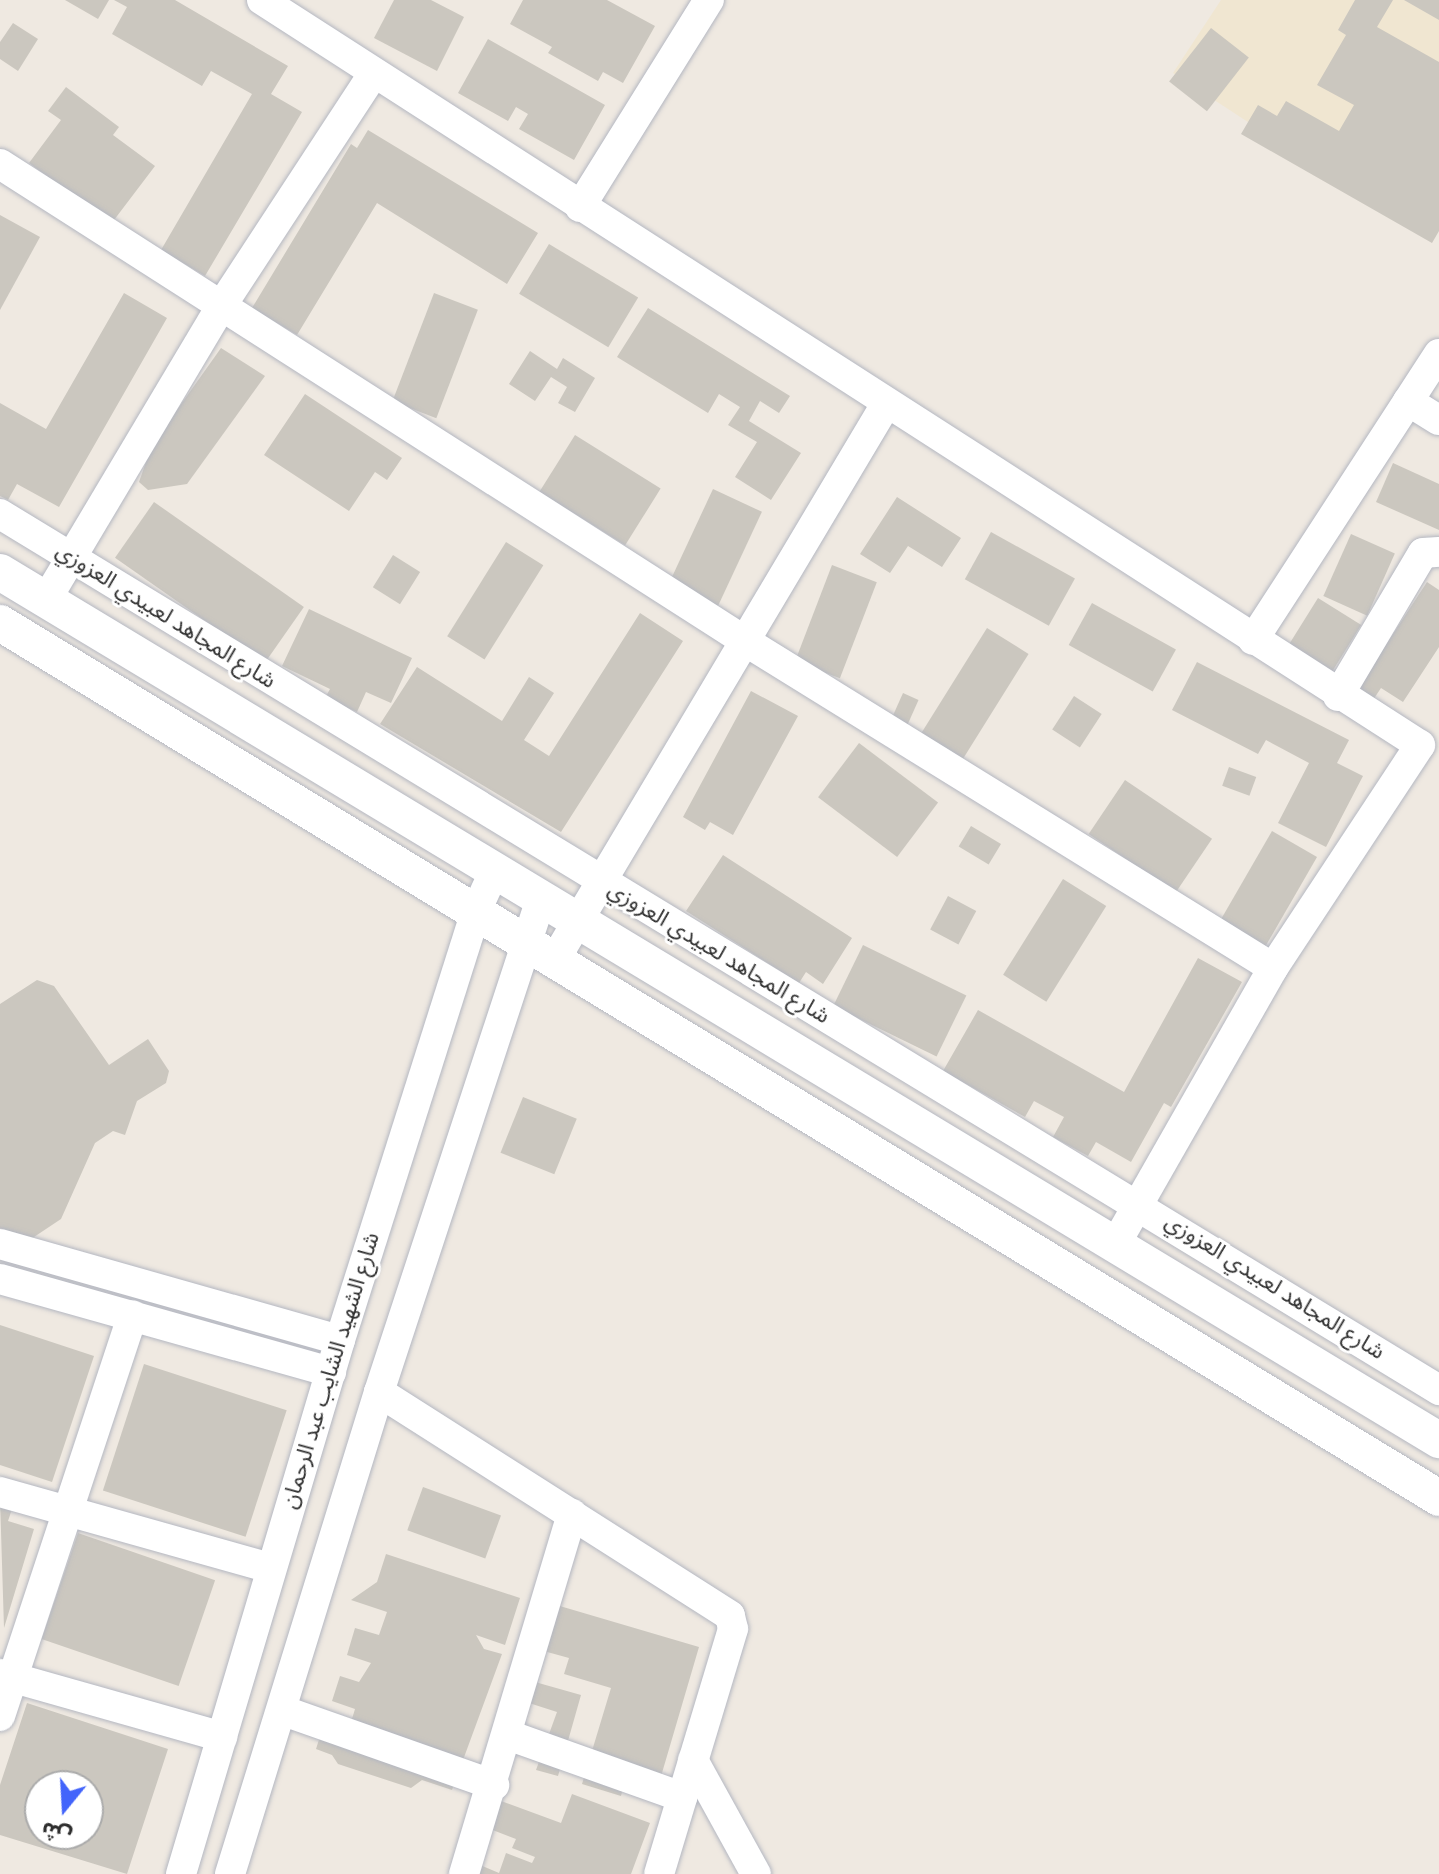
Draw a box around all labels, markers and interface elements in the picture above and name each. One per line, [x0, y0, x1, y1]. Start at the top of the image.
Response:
street label: شارع المجاهد لعبيدي العزوزي [50, 539, 280, 695]
street label: شارع المجاهد لعبيدي العزوزي [602, 877, 834, 1031]
street label: شارع المجاهد لعبيدي العزوزي [1159, 1210, 1389, 1366]
street label: شارع الشهيد الشايب عبد الرحمان [277, 1230, 387, 1512]
north arrow [24, 1770, 104, 1850]
text: ش [39, 1814, 76, 1849]

